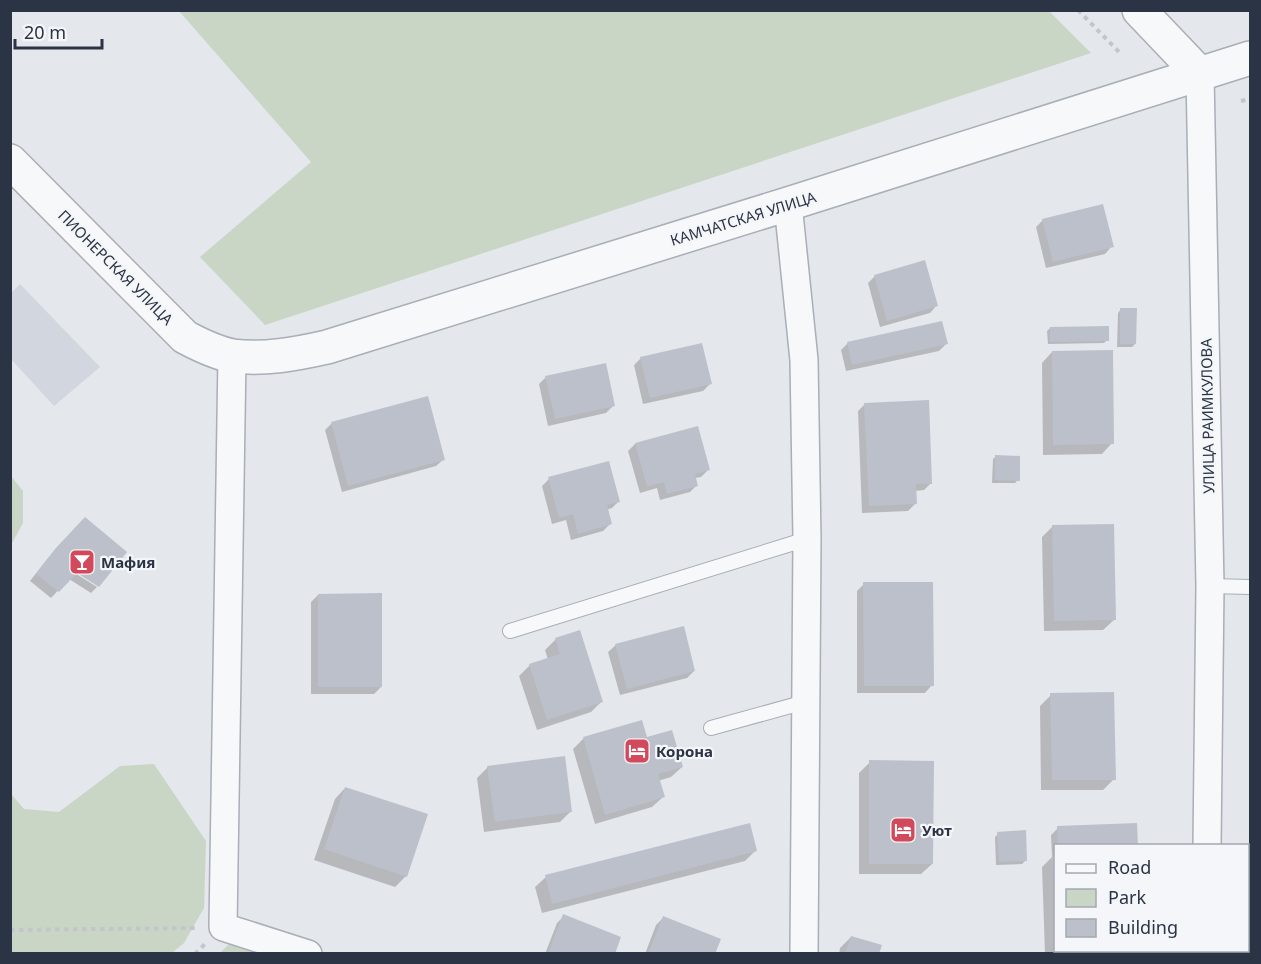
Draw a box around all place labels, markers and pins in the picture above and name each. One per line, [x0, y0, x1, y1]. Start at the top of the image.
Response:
bar icon: Мафия [67, 547, 97, 577]
place label: Мафия [101, 552, 155, 572]
hotel icon: Корона [622, 736, 652, 766]
place label: Корона [656, 741, 713, 761]
hotel icon: Уют [888, 815, 918, 845]
place label: Уют [922, 820, 952, 840]

